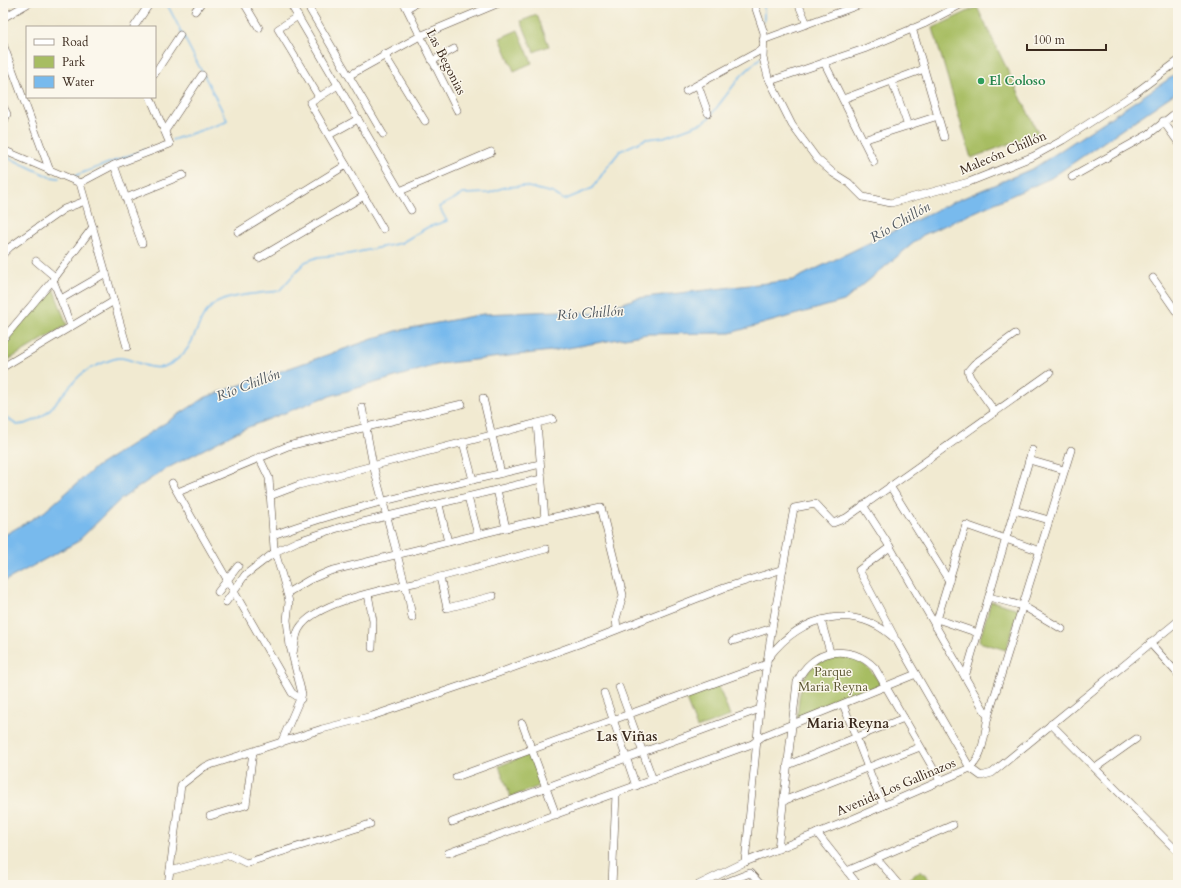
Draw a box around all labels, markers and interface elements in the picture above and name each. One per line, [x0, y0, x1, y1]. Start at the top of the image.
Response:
legend [26, 26, 156, 98]
street label: Las Begonias [422, 26, 470, 98]
scale bar [1027, 26, 1106, 52]
text: 100 m [1033, 32, 1066, 48]
text: Road [62, 34, 89, 50]
text: Park [62, 54, 86, 70]
place label: El Coloso [989, 72, 1046, 90]
text: Water [61, 74, 95, 90]
marker: El Coloso [976, 76, 986, 86]
street label: Malecón Chillón [957, 126, 1050, 179]
water label: Río Chillón [866, 197, 934, 247]
water label: Río Chillón [556, 301, 624, 325]
water label: Río Chillón [214, 364, 283, 406]
park label: Parque Maria Reyna [798, 663, 868, 696]
district label: Maria Reyna [807, 714, 889, 733]
district label: Las Viñas [596, 727, 658, 746]
street label: Avenida Los Gallinazos [834, 754, 958, 820]

